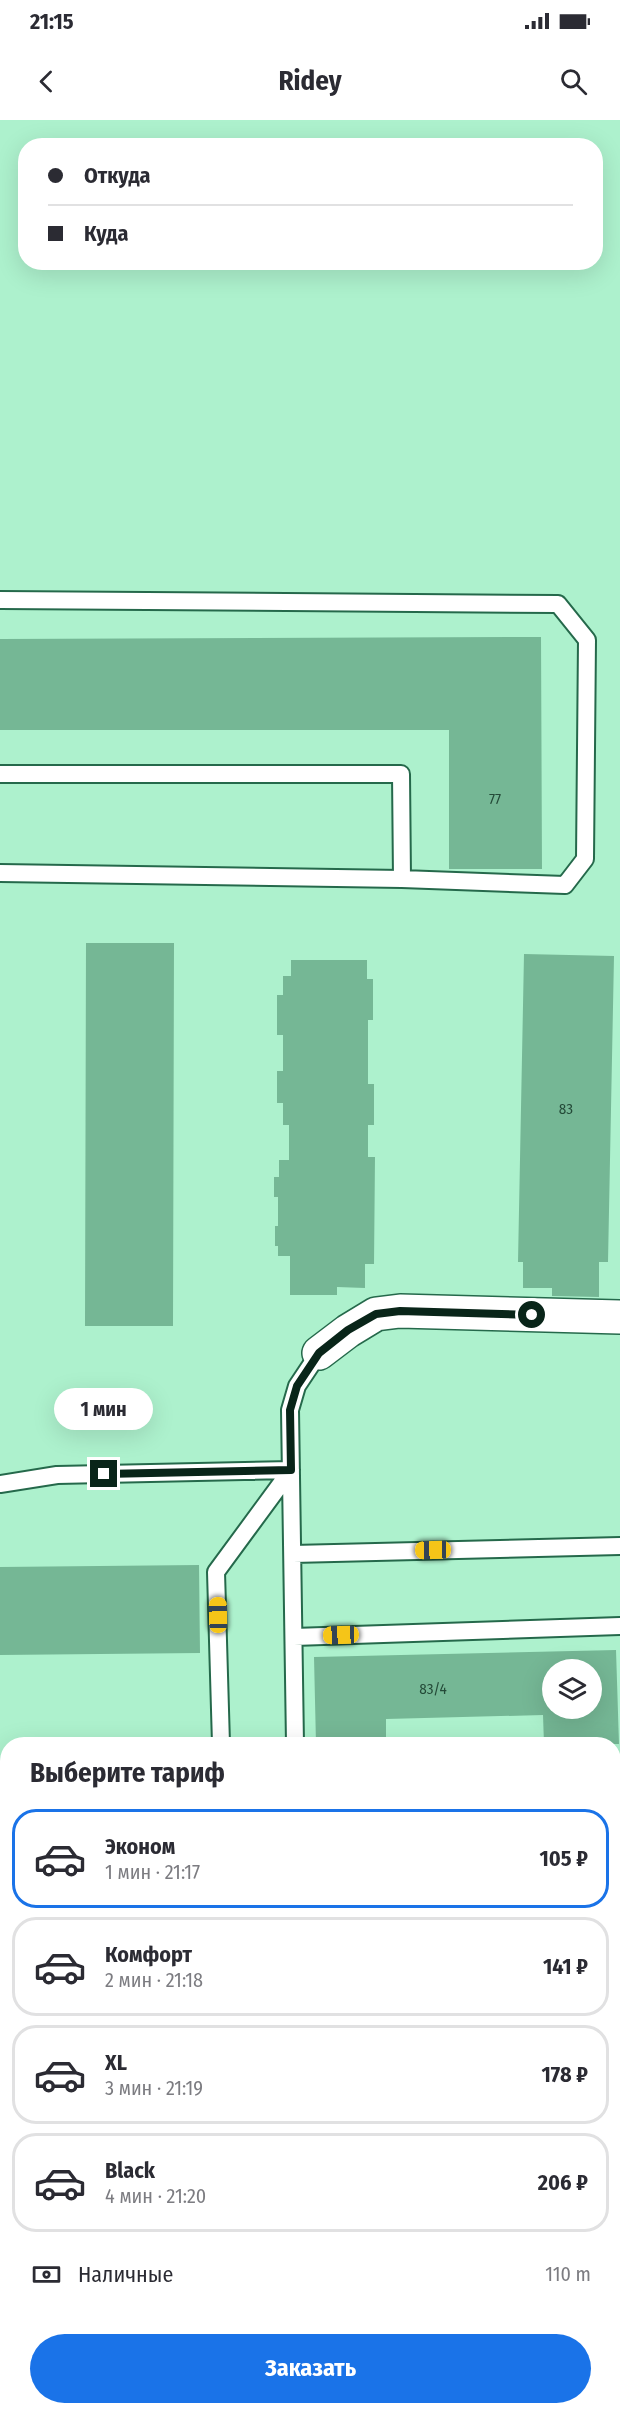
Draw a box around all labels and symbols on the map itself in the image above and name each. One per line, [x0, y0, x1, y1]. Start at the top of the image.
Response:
house number: 77 [489, 790, 501, 808]
house number: 83 [559, 1100, 573, 1118]
route start [518, 1301, 545, 1328]
callout: 1 мин [54, 1387, 154, 1429]
route end [90, 1460, 117, 1487]
car [415, 1541, 451, 1559]
car [209, 1597, 227, 1633]
car [323, 1625, 359, 1645]
house number: 83/4 [419, 1680, 447, 1698]

